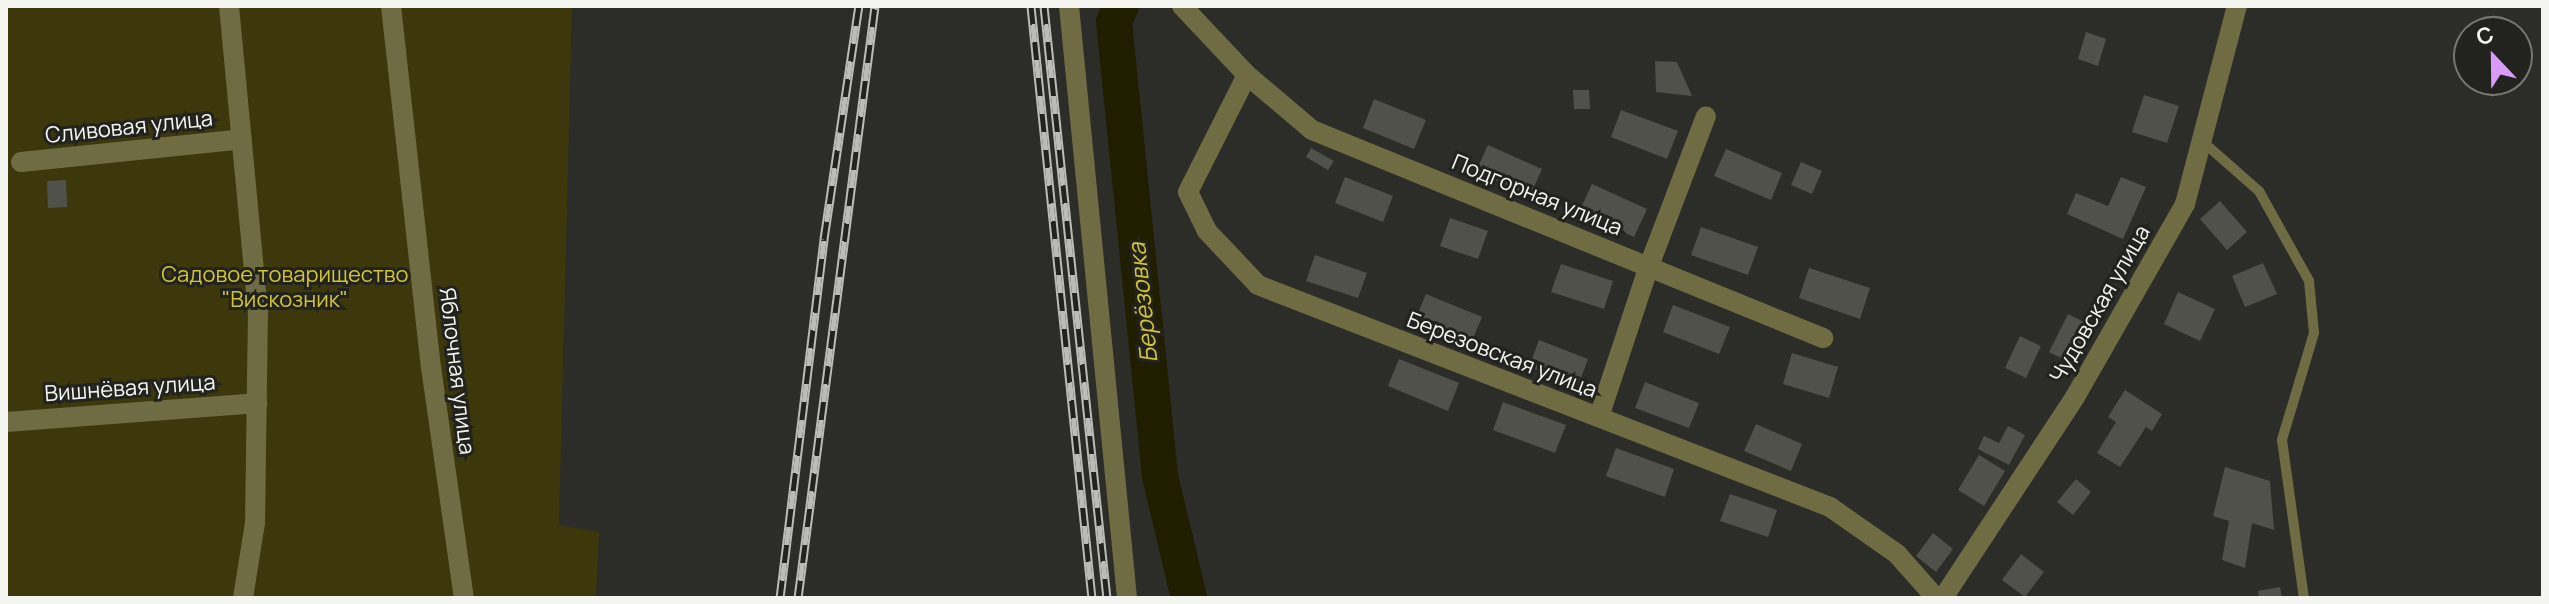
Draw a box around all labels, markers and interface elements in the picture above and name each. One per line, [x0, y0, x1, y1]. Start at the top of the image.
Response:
north arrow [2453, 16, 2533, 96]
text: С [2472, 19, 2498, 53]
street label: Сливовая улица [44, 105, 214, 149]
street label: Подгорная улица [1448, 149, 1626, 241]
street label: Чудовская улица [2044, 221, 2156, 387]
water label: Берёзовка [1121, 241, 1163, 365]
park label: Садовое товарищество "Вискозник" [161, 261, 409, 312]
street label: Яблочная улица [434, 286, 480, 456]
street label: Березовская улица [1403, 307, 1601, 403]
street label: Вишнёвая улица [44, 369, 216, 407]

